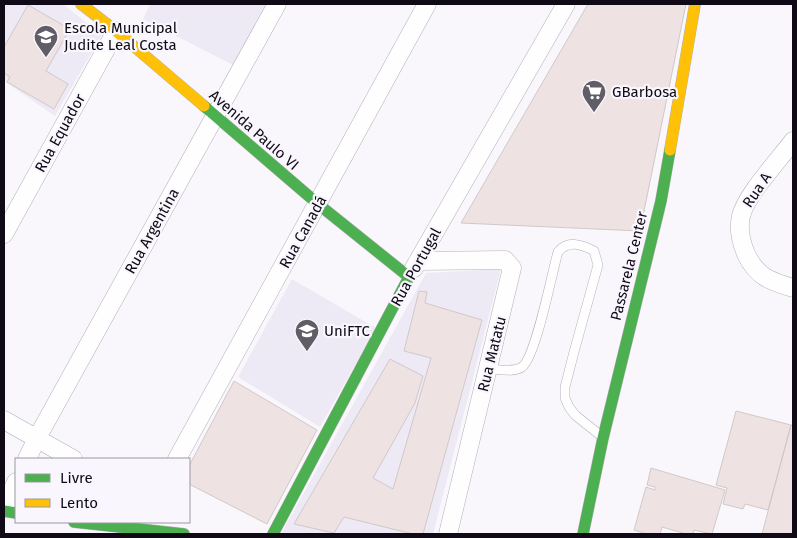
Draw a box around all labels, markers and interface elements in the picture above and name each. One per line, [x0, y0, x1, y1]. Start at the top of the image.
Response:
place label: Escola Municipal Judite Leal Costa [64, 19, 178, 54]
school or university icon: Escola Municipal Judite Leal Costa [33, 24, 59, 58]
supermarket icon: GBarbosa [581, 79, 607, 113]
place label: GBarbosa [612, 83, 677, 101]
street label: Avenida Paulo VI [206, 86, 302, 174]
street label: Rua Equador [31, 90, 89, 175]
street label: Rua A [739, 169, 775, 211]
street label: Rua Argentina [121, 185, 183, 277]
street label: Rua Canadá [276, 192, 330, 272]
street label: Passarela Center [607, 209, 651, 322]
street label: Rua Portugal [387, 224, 445, 309]
street label: Rua Matatu [474, 314, 510, 394]
school or university icon: UniFTC [294, 318, 320, 352]
place label: UniFTC [324, 322, 371, 340]
legend [15, 458, 190, 523]
text: Livre [60, 469, 93, 487]
text: Lento [60, 494, 98, 512]

